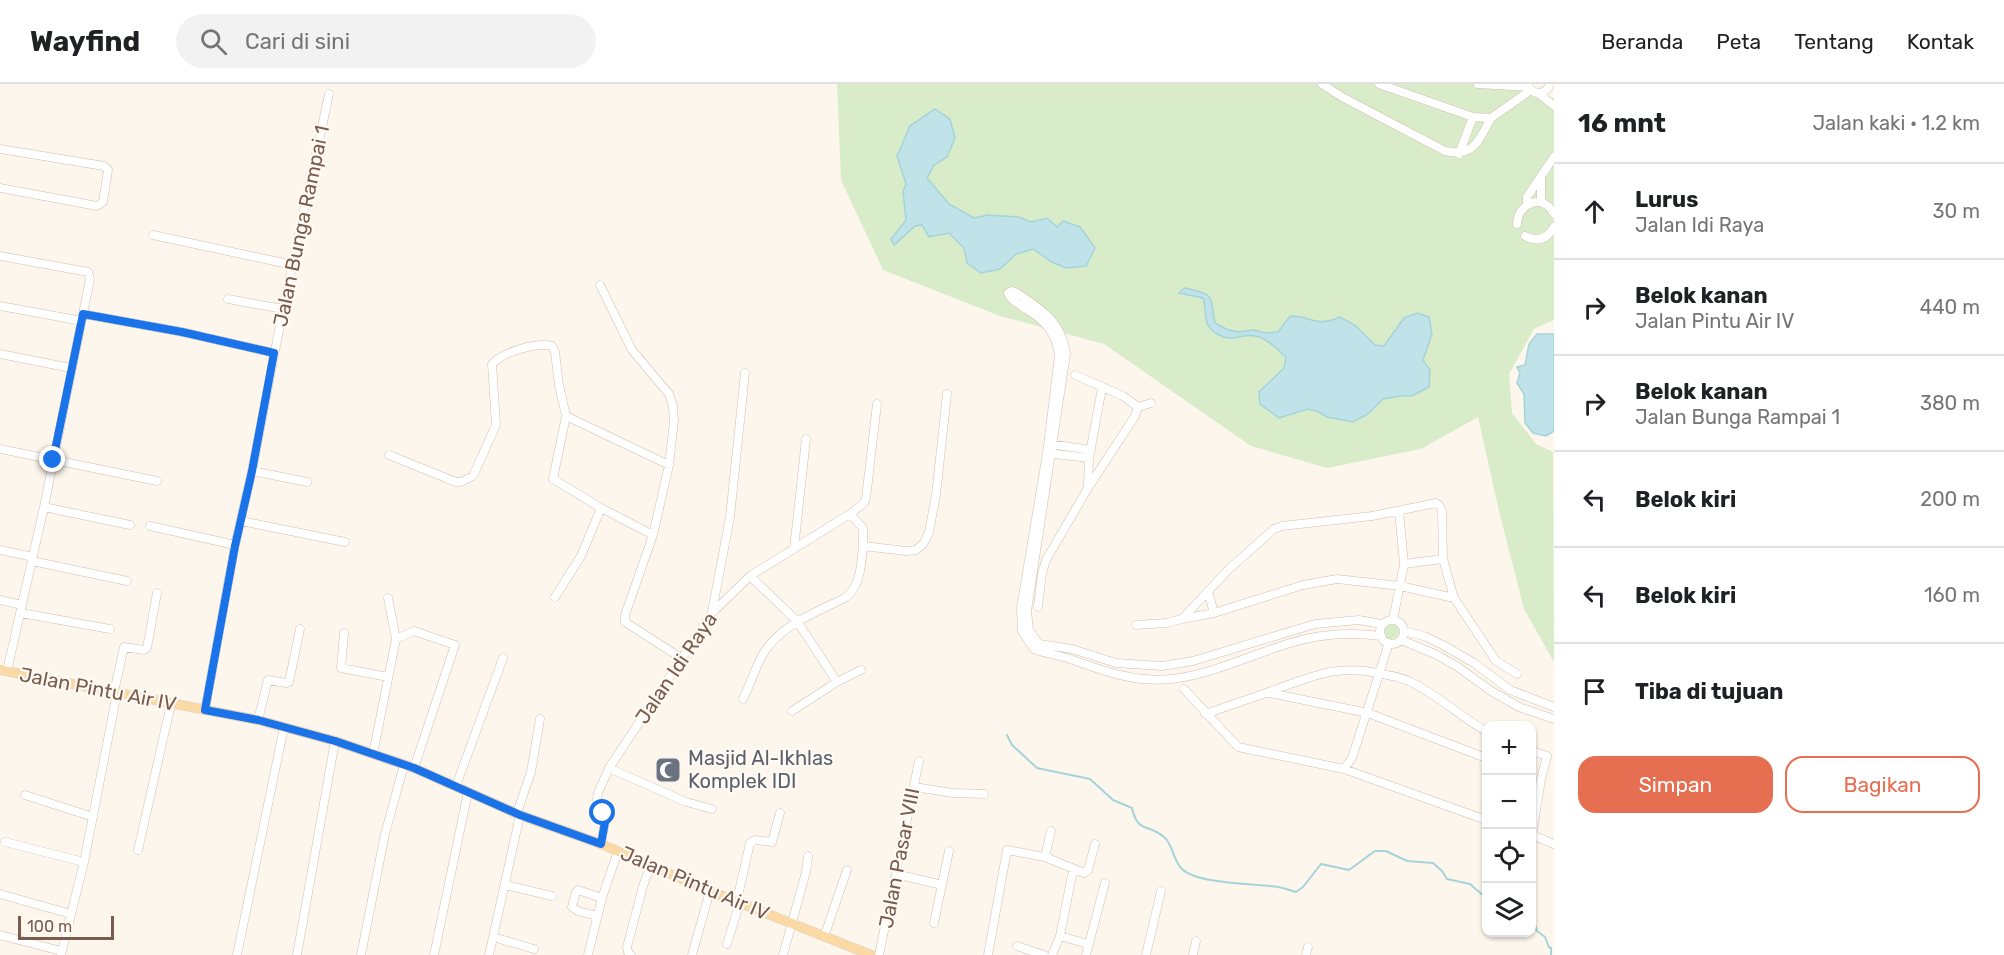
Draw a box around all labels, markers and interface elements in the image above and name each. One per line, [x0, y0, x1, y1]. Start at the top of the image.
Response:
search box [176, 14, 596, 68]
text: Wayfind [30, 25, 140, 58]
icon: search [197, 25, 230, 58]
text: Cari di sini [245, 28, 350, 55]
text: Beranda [1601, 29, 1683, 54]
text: Peta [1716, 29, 1761, 54]
text: Tentang [1794, 29, 1874, 54]
text: Kontak [1907, 29, 1974, 54]
text: 16 mnt [1578, 108, 1666, 139]
text: Jalan kaki · 1.2 km [1812, 111, 1980, 135]
street label: Jalan Bunga Rampai 1 [268, 123, 334, 329]
text: Lurus [1635, 186, 1698, 213]
icon: ahead [1578, 195, 1611, 228]
text: 30 m [1933, 199, 1980, 223]
text: Jalan Idi Raya [1635, 213, 1764, 237]
text: Belok kanan [1635, 282, 1768, 309]
icon: right [1578, 291, 1611, 324]
text: 440 m [1920, 295, 1980, 319]
text: Jalan Pintu Air IV [1635, 309, 1794, 333]
text: Belok kanan [1635, 378, 1768, 405]
icon: right [1578, 387, 1611, 420]
text: 380 m [1920, 391, 1980, 415]
text: Jalan Bunga Rampai 1 [1635, 405, 1840, 429]
route end [39, 446, 65, 472]
icon: left [1578, 483, 1611, 516]
text: Belok kiri [1635, 486, 1736, 513]
text: 200 m [1920, 487, 1980, 511]
icon: left [1578, 579, 1611, 612]
text: Belok kiri [1635, 582, 1736, 609]
text: 160 m [1924, 583, 1980, 607]
street label: Jalan Idi Raya [630, 608, 722, 728]
street label: Jalan Pintu Air IV [18, 662, 178, 716]
icon: arrive [1578, 675, 1611, 708]
text: Tiba di tujuan [1635, 678, 1783, 705]
map controls [1482, 721, 1536, 937]
button: + [1482, 721, 1536, 775]
place label: Masjid Al-Ikhlas Komplek IDI [688, 746, 833, 793]
mosque icon: Masjid Al-Ikhlas Komplek IDI [653, 755, 683, 785]
button: Simpan [1578, 756, 1773, 813]
button: Bagikan [1785, 756, 1980, 813]
button: − [1482, 775, 1536, 829]
street label: Jalan Pasar VIII [874, 786, 924, 930]
route start [589, 799, 615, 825]
button: locate [1482, 829, 1536, 883]
street label: Jalan Pintu Air IV [617, 841, 773, 925]
button: layers [1482, 883, 1536, 937]
scale bar [18, 913, 114, 940]
text: 100 m [27, 917, 72, 936]

